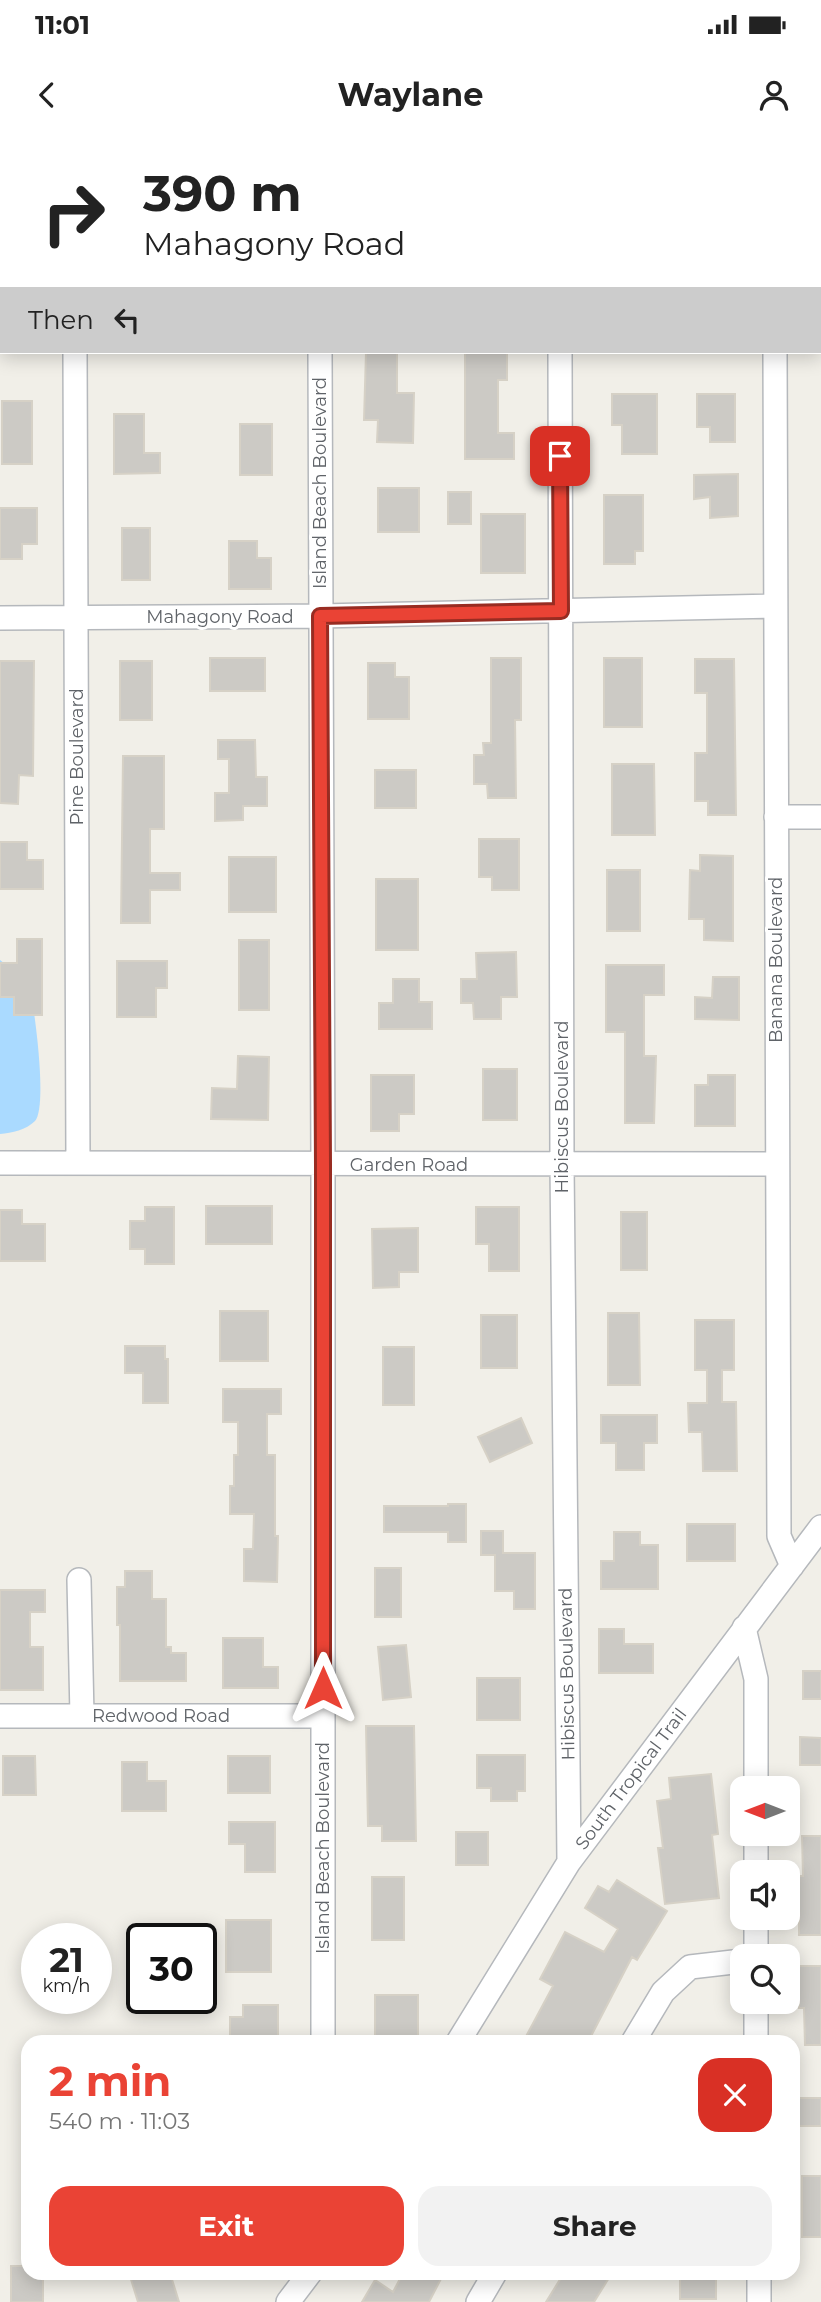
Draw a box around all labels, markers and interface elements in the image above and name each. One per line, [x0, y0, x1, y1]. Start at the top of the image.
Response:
text: 11:01 [35, 9, 90, 41]
text: Waylane [338, 75, 483, 114]
icon: back [28, 76, 66, 114]
icon: person [755, 76, 793, 114]
text: 390 m [143, 164, 302, 223]
icon: right [28, 168, 119, 259]
text: Mahagony Road [143, 224, 405, 263]
icon: left [108, 301, 146, 339]
text: Then [28, 304, 94, 336]
street label: Island Beach Boulevard [309, 377, 331, 589]
pin [530, 426, 590, 486]
icon: arrive [541, 437, 579, 475]
street label: Mahagony Road [146, 606, 294, 628]
street label: Pine Boulevard [66, 688, 88, 826]
street label: Banana Boulevard [765, 877, 787, 1043]
street label: Hibiscus Boulevard [551, 1021, 573, 1193]
street label: Garden Road [350, 1154, 468, 1176]
street label: Hibiscus Boulevard [554, 1587, 580, 1761]
position arrow [286, 1651, 360, 1725]
street label: South Tropical Trail [571, 1704, 691, 1854]
street label: Redwood Road [92, 1705, 230, 1727]
street label: Island Beach Boulevard [312, 1742, 334, 1954]
north arrow [730, 1776, 800, 1846]
map controls [730, 1776, 800, 2014]
button: sound [730, 1860, 800, 1930]
speed limit sign: 30 [126, 1923, 217, 2014]
text: 21 [49, 1938, 84, 1981]
button: search [730, 1944, 800, 2014]
text: km/h [42, 1975, 91, 1997]
text: 2 min [49, 2055, 171, 2107]
button: close [698, 2058, 772, 2132]
text: 540 m · 11:03 [49, 2107, 190, 2135]
button: Exit [49, 2186, 404, 2266]
button: Share [418, 2186, 772, 2266]

